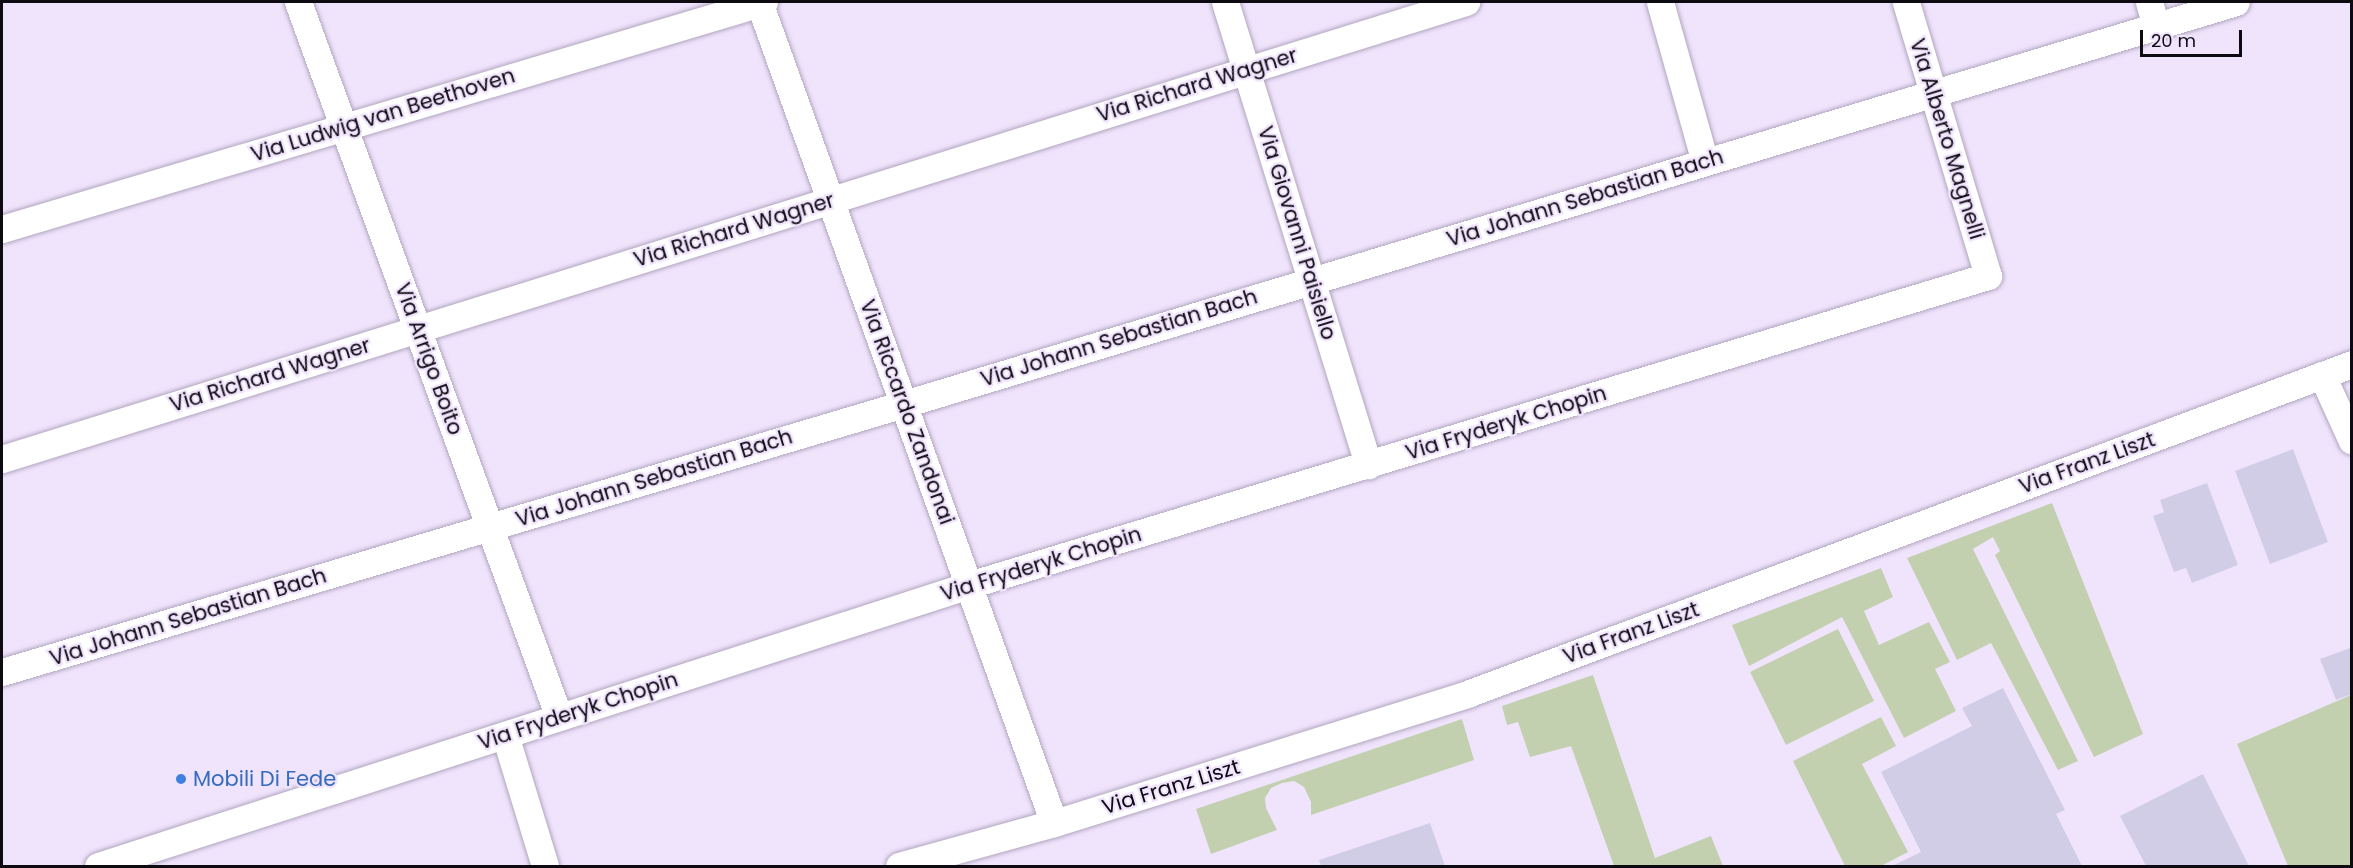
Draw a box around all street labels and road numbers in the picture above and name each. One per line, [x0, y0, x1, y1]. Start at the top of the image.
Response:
street label: Via Alberto Magnelli [1904, 36, 1990, 242]
street label: Via Richard Wagner [1094, 43, 1300, 127]
street label: Via Ludwig van Beethoven [248, 63, 518, 167]
street label: Via Giovanni Paisiello [1252, 123, 1342, 343]
street label: Via Johann Sebastian Bach [1444, 144, 1726, 252]
street label: Via Richard Wagner [631, 188, 837, 272]
street label: Via Arrigo Boito [390, 280, 468, 438]
street label: Via Johann Sebastian Bach [978, 284, 1260, 392]
street label: Via Riccardo Zandonai [855, 296, 959, 528]
street label: Via Richard Wagner [167, 333, 373, 417]
street label: Via Fryderyk Chopin [1403, 380, 1609, 466]
street label: Via Johann Sebastian Bach [513, 424, 795, 532]
street label: Via Franz Liszt [2016, 427, 2158, 499]
street label: Via Fryderyk Chopin [938, 521, 1144, 607]
street label: Via Johann Sebastian Bach [47, 563, 329, 671]
street label: Via Franz Liszt [1560, 597, 1702, 669]
street label: Via Fryderyk Chopin [475, 667, 681, 755]
street label: Via Franz Liszt [1099, 754, 1243, 820]

